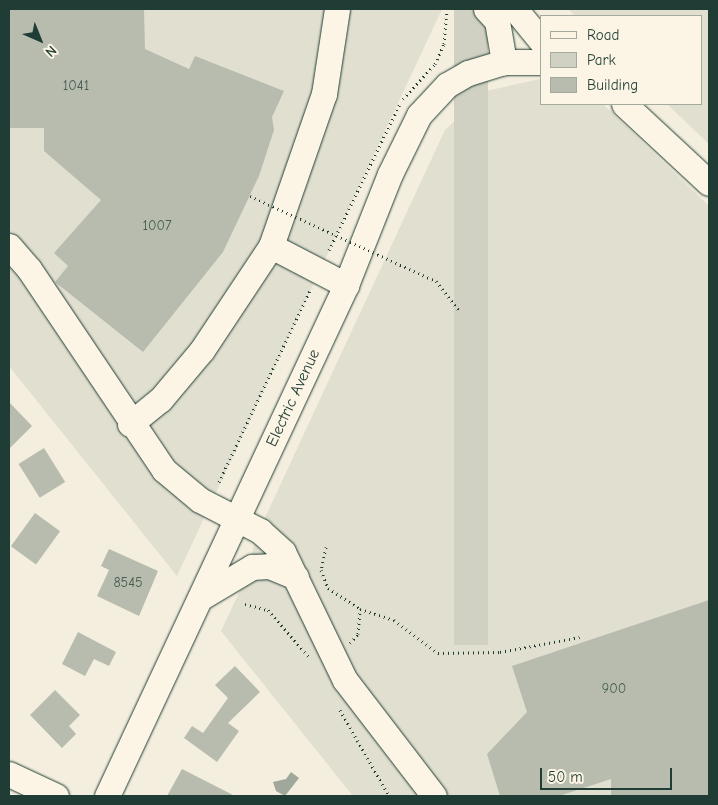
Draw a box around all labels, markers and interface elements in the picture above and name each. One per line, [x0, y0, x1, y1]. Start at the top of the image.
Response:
north arrow [15, 15, 65, 65]
legend [540, 15, 703, 105]
text: Road [587, 26, 619, 44]
text: N [42, 42, 60, 60]
text: Park [587, 51, 616, 69]
text: Building [587, 76, 638, 94]
house number: 1041 [63, 78, 89, 94]
house number: 1007 [142, 218, 172, 234]
street label: Electric Avenue [262, 346, 324, 450]
house number: 8545 [113, 575, 143, 591]
house number: 900 [602, 681, 626, 697]
scale bar [543, 758, 676, 790]
text: 50 m [548, 768, 583, 786]

